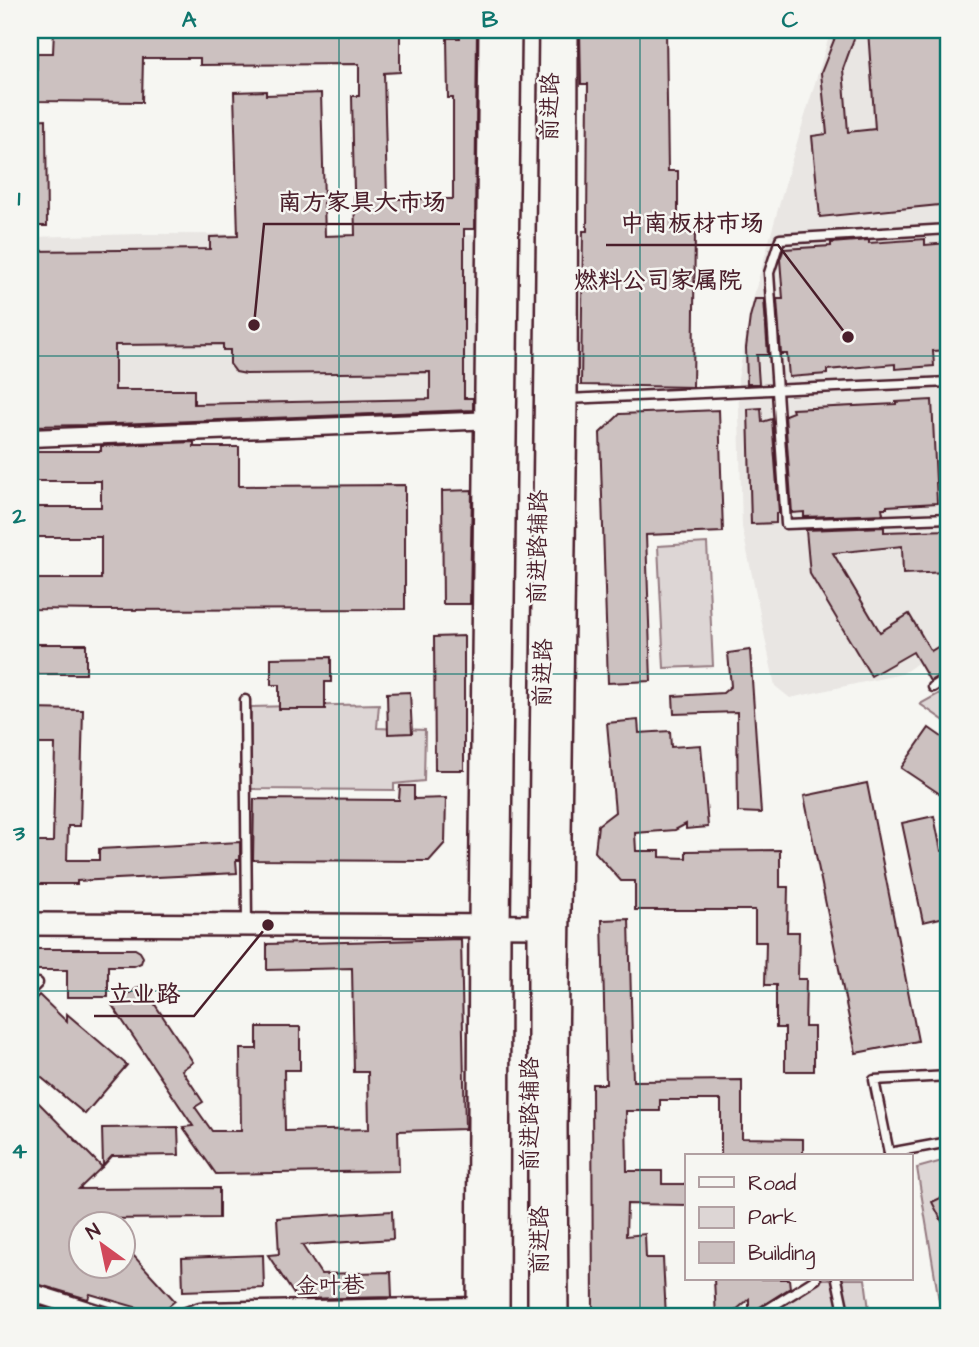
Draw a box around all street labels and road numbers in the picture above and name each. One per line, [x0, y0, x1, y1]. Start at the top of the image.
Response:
street label: 前进路 [533, 72, 567, 142]
street label: 前进路辅路 [521, 489, 555, 605]
street label: 前进路 [526, 638, 560, 708]
street label: 前进路辅路 [514, 1057, 546, 1172]
street label: 前进路 [524, 1206, 556, 1275]
street label: 金叶巷 [295, 1269, 366, 1303]

